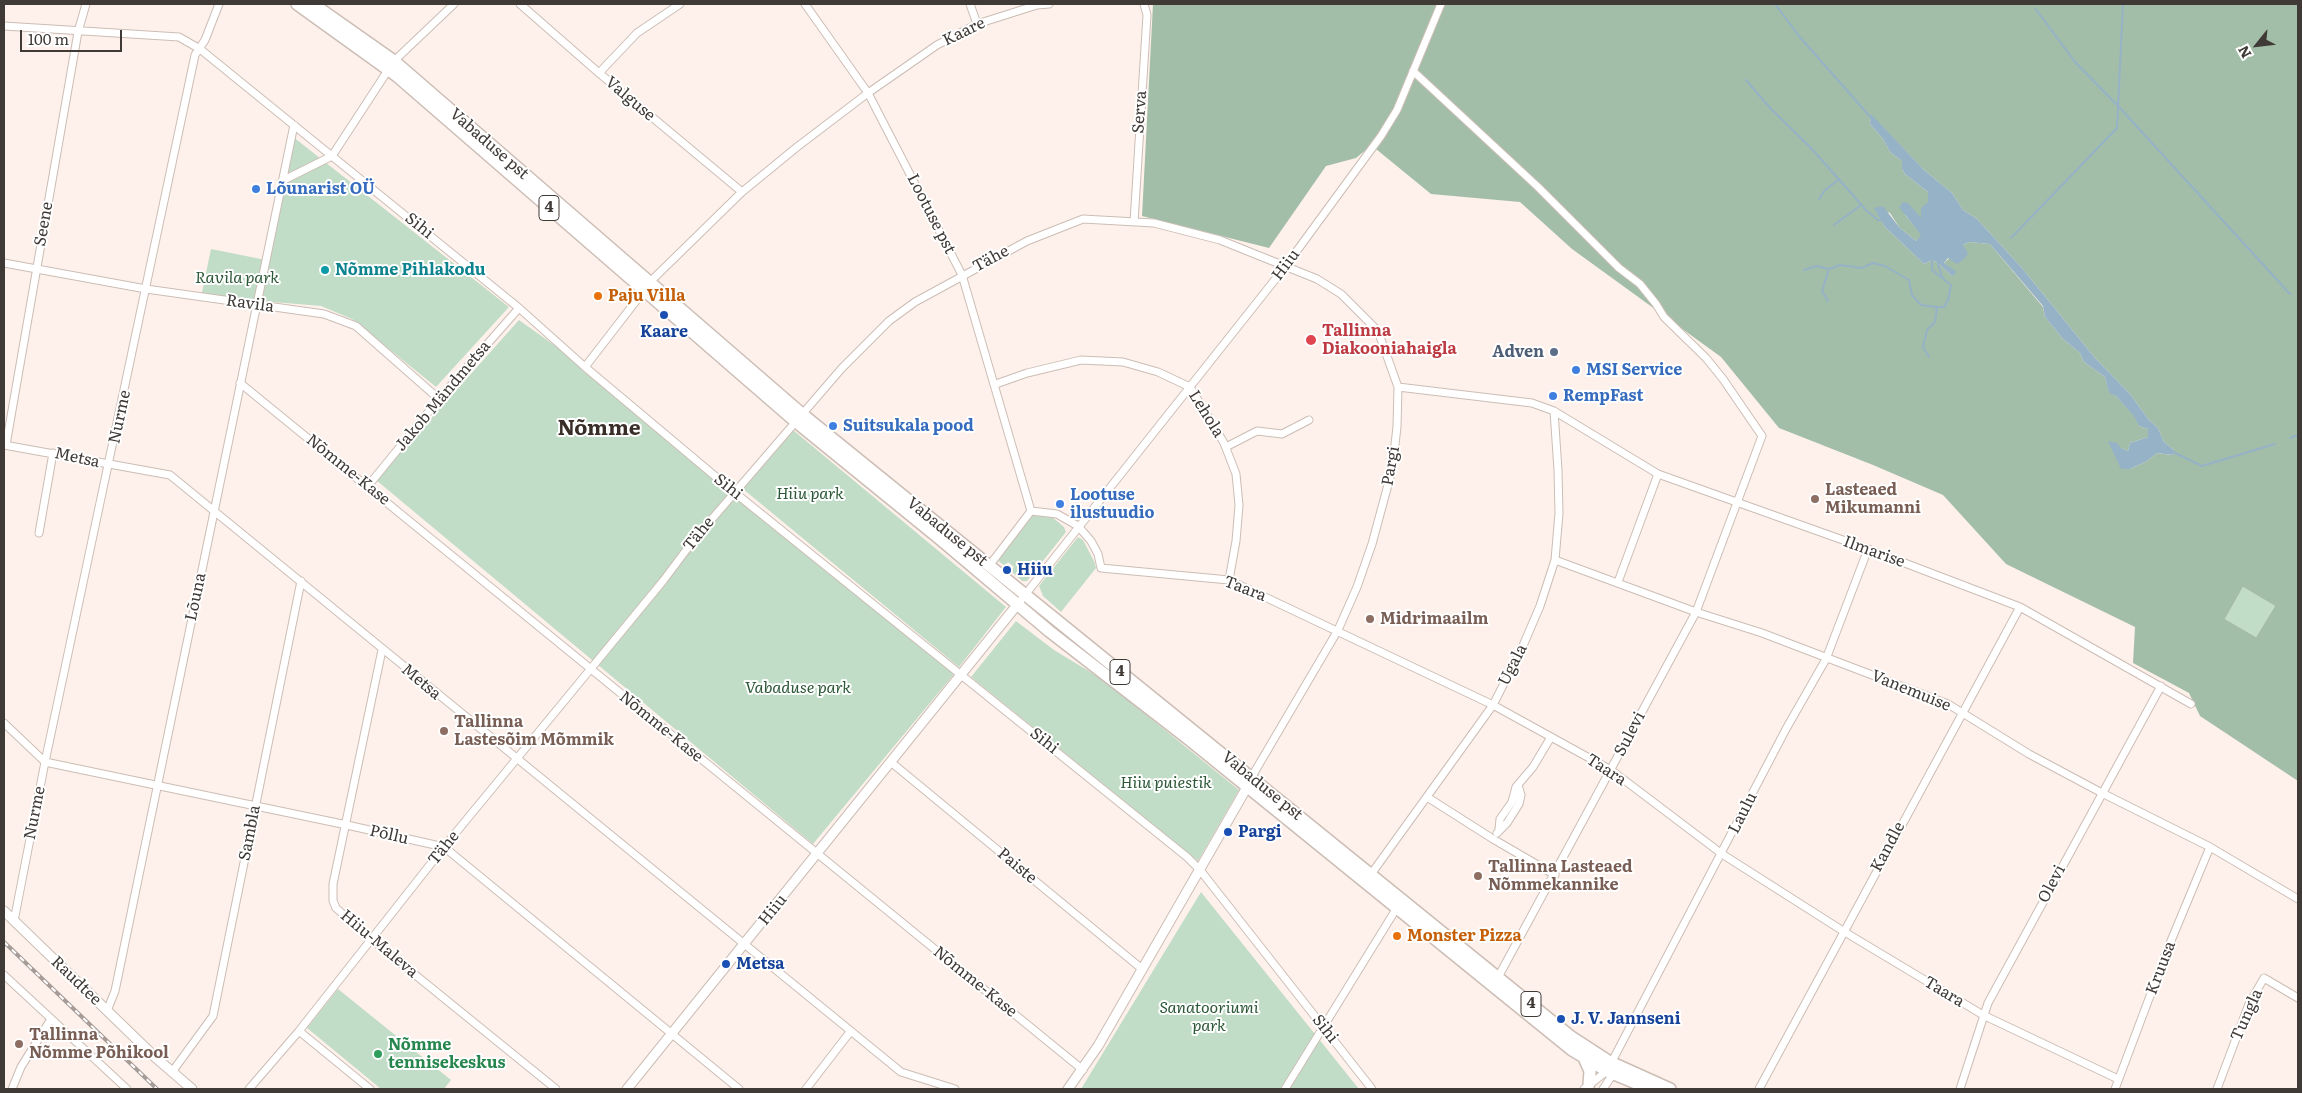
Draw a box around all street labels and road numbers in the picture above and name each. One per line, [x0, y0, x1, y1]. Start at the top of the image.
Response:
street label: Kaare [940, 14, 988, 50]
street label: Valguse [601, 73, 659, 125]
street label: Serva [1129, 90, 1151, 134]
street label: Vabaduse pst [445, 104, 533, 184]
street label: Lootuse pst [903, 171, 959, 257]
road number: 4 [539, 196, 559, 220]
street label: Seene [31, 200, 57, 248]
street label: Sihi [401, 209, 437, 243]
street label: Tähe [969, 241, 1013, 277]
street label: Hiiu [1268, 246, 1304, 284]
street label: Ravila [225, 291, 275, 317]
street label: Jakob Mändmetsa [391, 337, 495, 455]
street label: Lehola [1184, 387, 1228, 441]
street label: Nurme [105, 389, 135, 445]
street label: Nõmme-Kase [302, 430, 394, 510]
street label: Metsa [53, 444, 101, 472]
street label: Pargi [1378, 445, 1404, 487]
street label: Sihi [710, 470, 746, 504]
street label: Vabaduse pst [903, 493, 991, 571]
street label: Tähe [679, 513, 719, 555]
street label: Ilmarise [1841, 532, 1907, 572]
street label: Lõuna [182, 571, 210, 623]
street label: Taara [1221, 572, 1269, 606]
street label: Ugala [1495, 641, 1531, 689]
street label: Metsa [397, 660, 445, 704]
road number: 4 [1110, 660, 1130, 684]
street label: Vanemuise [1868, 666, 1954, 716]
street label: Nõmme-Kase [615, 687, 707, 767]
street label: Sulevi [1610, 708, 1650, 760]
street label: Sihi [1026, 724, 1062, 758]
street label: Vabaduse pst [1218, 747, 1306, 825]
street label: Taara [1582, 750, 1630, 790]
street label: Nurme [20, 785, 50, 841]
street label: Laulu [1724, 789, 1762, 837]
street label: Sambla [235, 804, 265, 862]
street label: Kandle [1867, 819, 1909, 875]
street label: Põllu [368, 821, 410, 849]
street label: Tähe [424, 827, 464, 869]
street label: Paiste [993, 844, 1041, 888]
street label: Olevi [2034, 862, 2070, 906]
street label: Hiiu [755, 891, 791, 929]
street label: Hiiu-Maleva [336, 906, 422, 982]
street label: Kruusa [2142, 939, 2180, 997]
street label: Nõmme-Kase [929, 942, 1021, 1022]
street label: Raudtee [47, 952, 105, 1010]
street label: Taara [1920, 972, 1968, 1012]
street label: Tungla [2227, 986, 2267, 1044]
road number: 4 [1521, 992, 1541, 1016]
street label: Sihi [1308, 1011, 1342, 1047]

